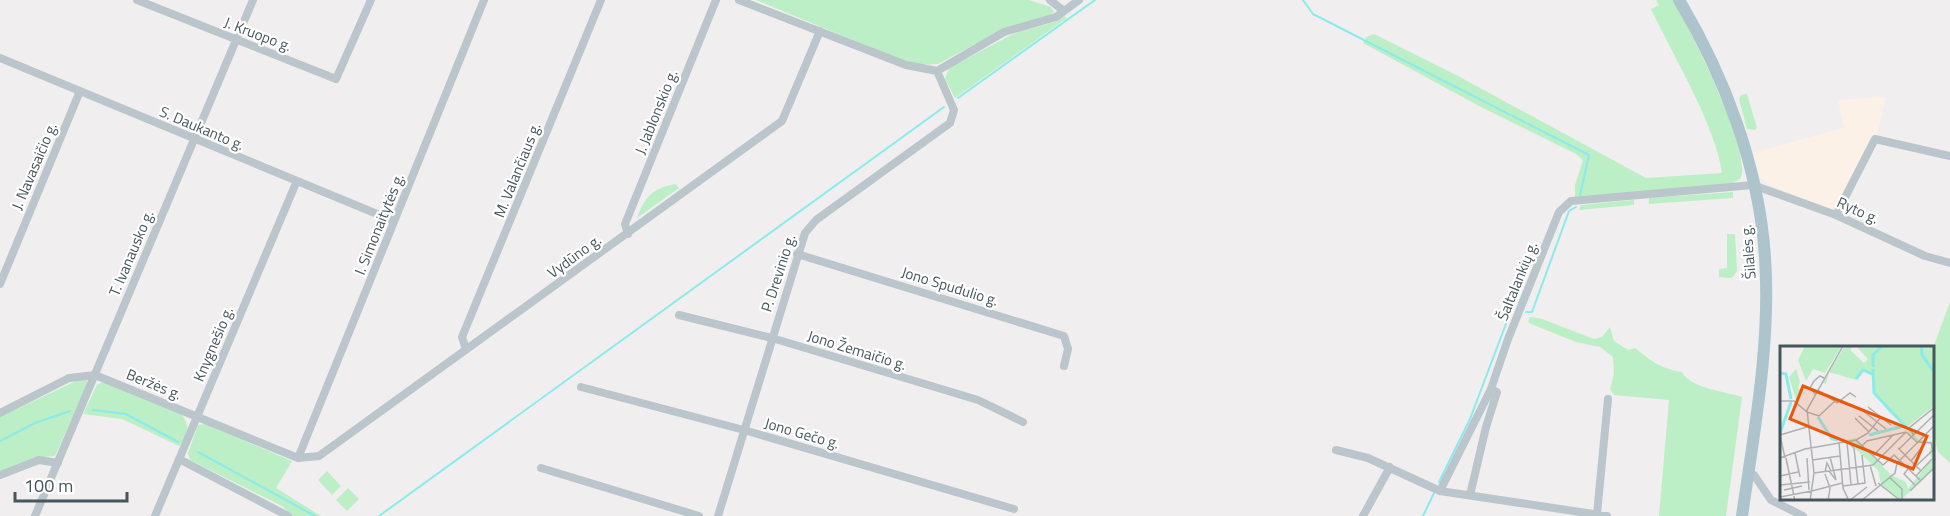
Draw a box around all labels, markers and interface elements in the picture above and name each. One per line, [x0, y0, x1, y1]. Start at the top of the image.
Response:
street label: J. Kruopo g. [221, 11, 295, 57]
street label: J. Jablonskio g. [629, 66, 683, 158]
street label: S. Daukanto g. [156, 100, 248, 156]
street label: J. Navasaičio g. [5, 119, 63, 213]
street label: M. Valančiaus g. [488, 119, 546, 221]
street label: I. Simonaitytės g. [348, 170, 410, 278]
street label: Ryto g. [1833, 191, 1883, 229]
street label: T. Ivanausko g. [103, 206, 159, 300]
street label: Šilalės g. [1734, 224, 1762, 280]
street label: Vydūno g. [542, 229, 606, 283]
street label: P. Drevinio g. [755, 231, 801, 315]
street label: Šaltalankių g. [1491, 238, 1543, 324]
street label: Jono Spudulio g. [899, 260, 1001, 312]
street label: Knygnešio g. [187, 303, 239, 385]
street label: Jono Žemaičio g. [805, 324, 909, 376]
inset map [1780, 346, 1935, 501]
street label: Beržės g. [123, 363, 185, 405]
street label: Jono Gečo g. [762, 411, 842, 455]
scale bar [15, 465, 128, 503]
text: 100 m [24, 472, 73, 499]

